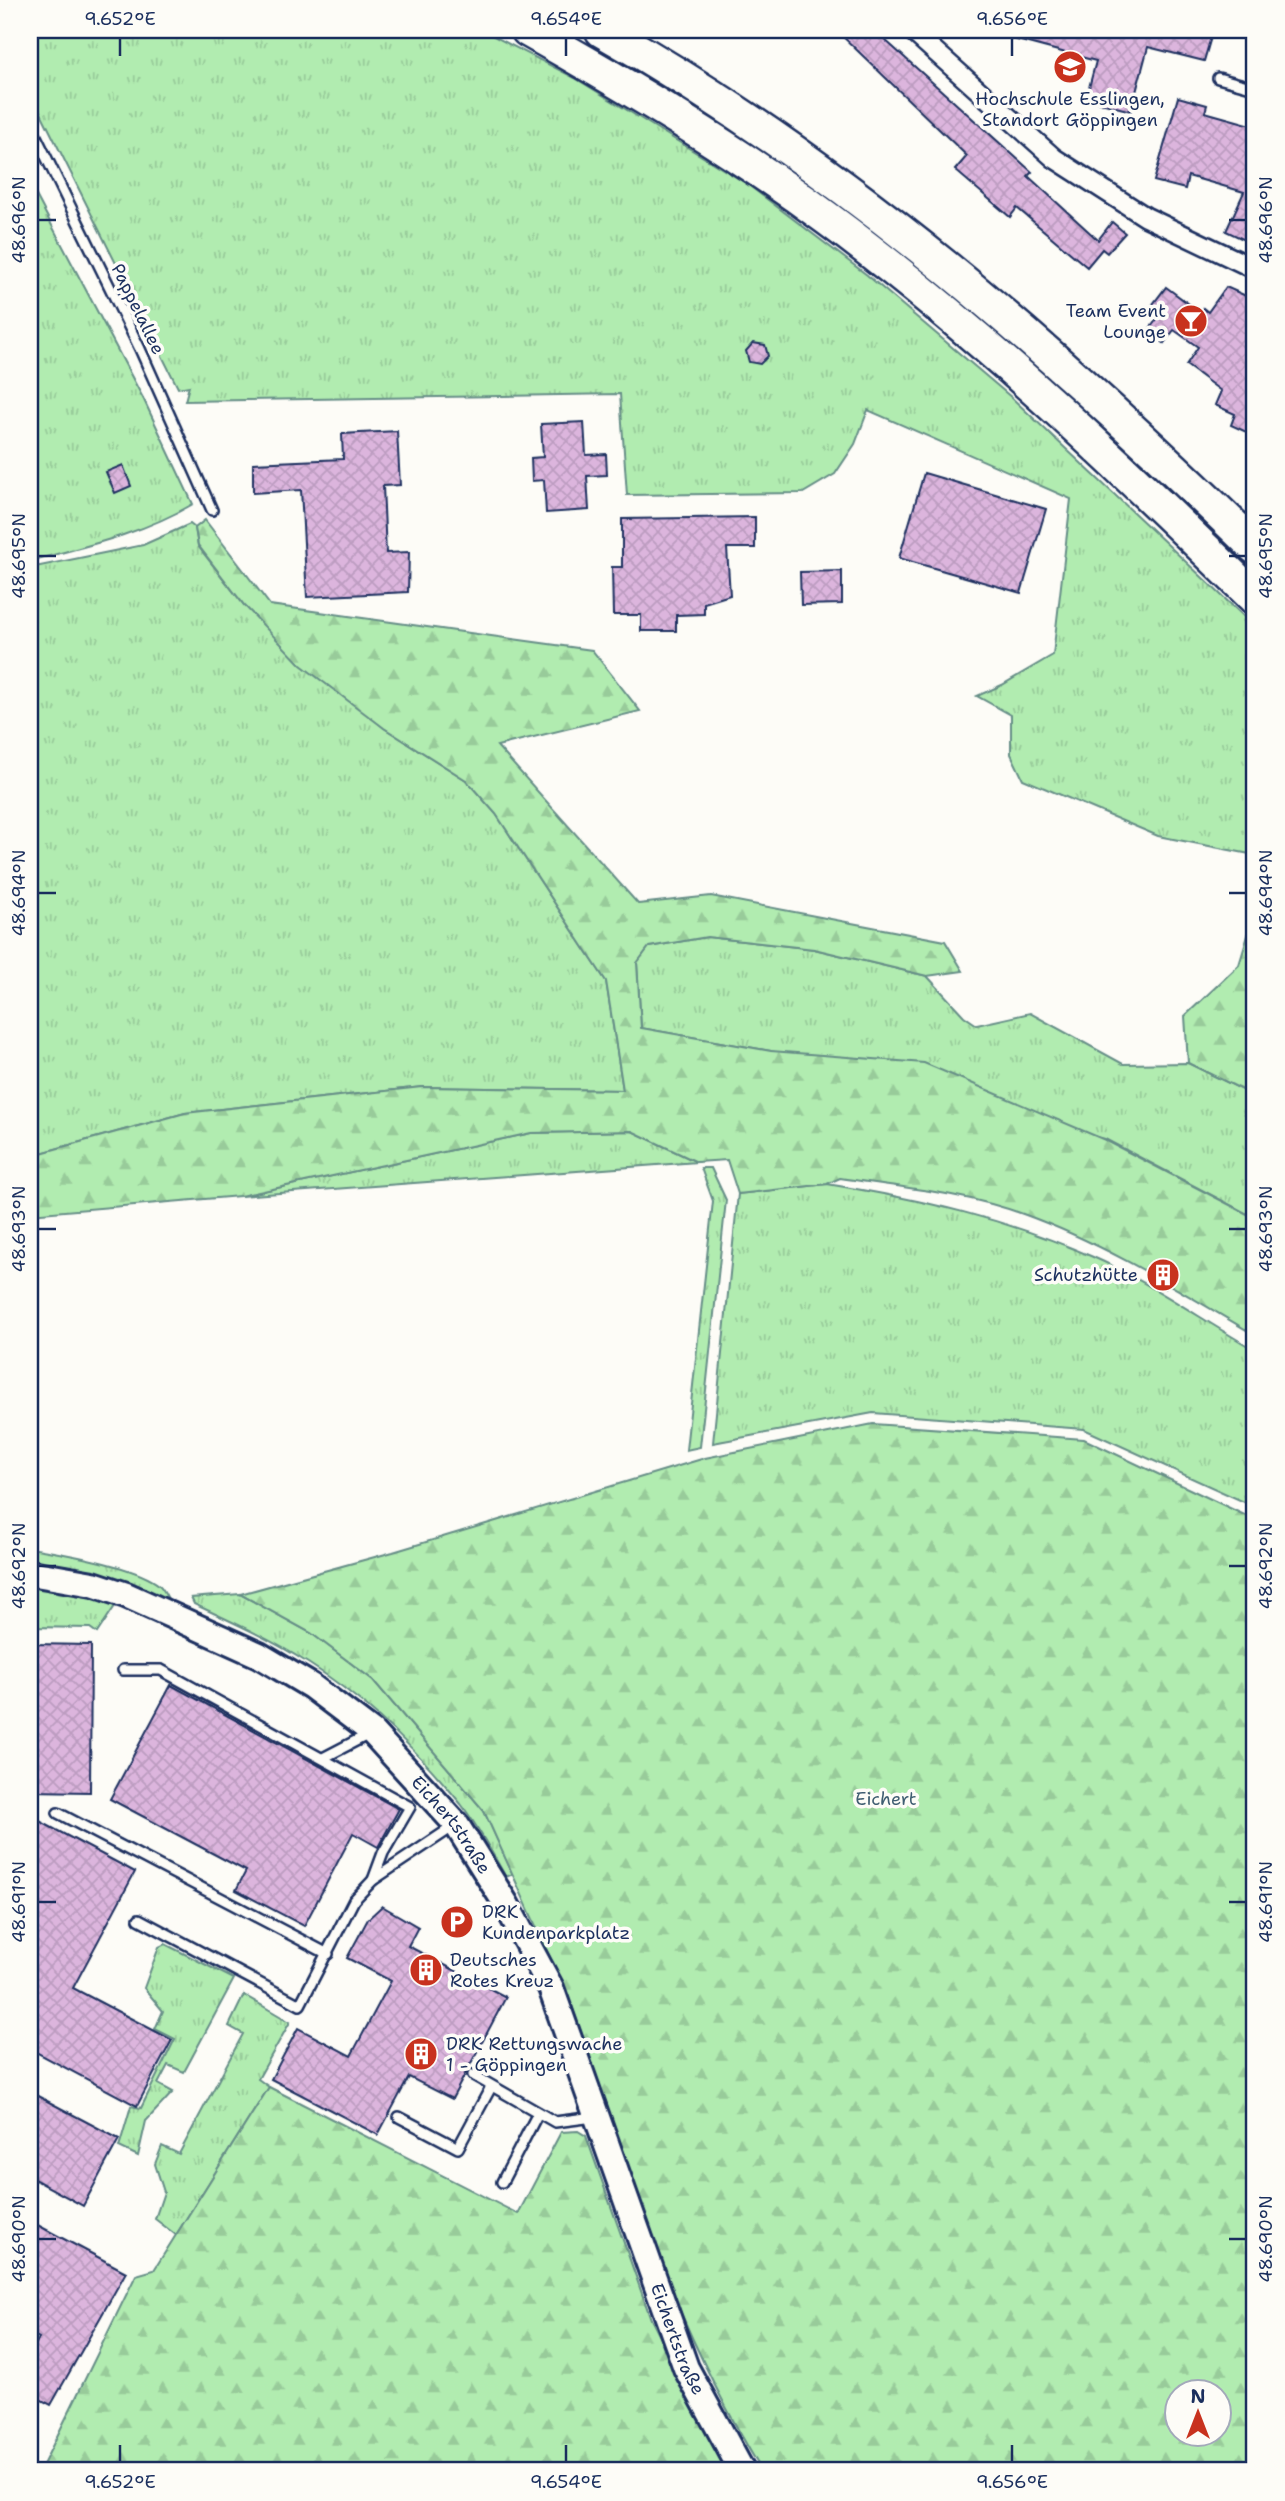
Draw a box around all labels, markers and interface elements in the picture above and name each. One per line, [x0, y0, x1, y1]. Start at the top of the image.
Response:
text: 9.652°E [84, 7, 156, 31]
text: 9.654°E [530, 7, 602, 31]
text: 9.656°E [976, 7, 1048, 31]
school or university icon: Hochschule Esslingen, Standort Göppingen [1051, 48, 1089, 86]
place label: Hochschule Esslingen, Standort Göppingen [975, 87, 1165, 132]
text: 48.696°N [7, 176, 31, 264]
text: 48.696°N [1254, 176, 1278, 264]
street label: Pappelallee [106, 260, 170, 358]
place label: Team Event Lounge [1066, 299, 1166, 344]
bar icon: Team Event Lounge [1172, 302, 1210, 340]
text: 48.695°N [7, 513, 31, 599]
text: 48.695°N [1254, 513, 1278, 599]
text: 48.694°N [7, 849, 31, 937]
text: 48.694°N [1254, 849, 1278, 937]
text: 48.693°N [7, 1186, 31, 1272]
text: 48.693°N [1254, 1186, 1278, 1272]
building icon: Schutzhütte [1144, 1256, 1182, 1294]
place label: Schutzhütte [1034, 1263, 1138, 1287]
text: 48.692°N [7, 1523, 31, 1609]
text: 48.692°N [1254, 1523, 1278, 1609]
street label: Eichertstraße [406, 1771, 496, 1879]
park label: Eichert [855, 1787, 917, 1811]
text: 48.691°N [7, 1861, 31, 1943]
text: 48.691°N [1254, 1861, 1278, 1943]
place label: DRK Kundenparkplatz [482, 1900, 630, 1945]
parking icon: DRK Kundenparkplatz [438, 1903, 476, 1941]
place label: Deutsches Rotes Kreuz [450, 1948, 554, 1993]
building icon: Deutsches Rotes Kreuz [407, 1951, 445, 1989]
place label: DRK Rettungswache 1 - Göppingen [446, 2032, 622, 2077]
building icon: DRK Rettungswache 1 - Göppingen [402, 2035, 440, 2073]
text: 48.690°N [7, 2195, 31, 2283]
text: 48.690°N [1254, 2195, 1278, 2283]
street label: Eichertstraße [645, 2280, 710, 2399]
north arrow [1162, 2378, 1232, 2448]
text: N [1190, 2384, 1206, 2409]
text: 9.652°E [84, 2470, 156, 2494]
text: 9.654°E [530, 2470, 602, 2494]
text: 9.656°E [976, 2470, 1048, 2494]

